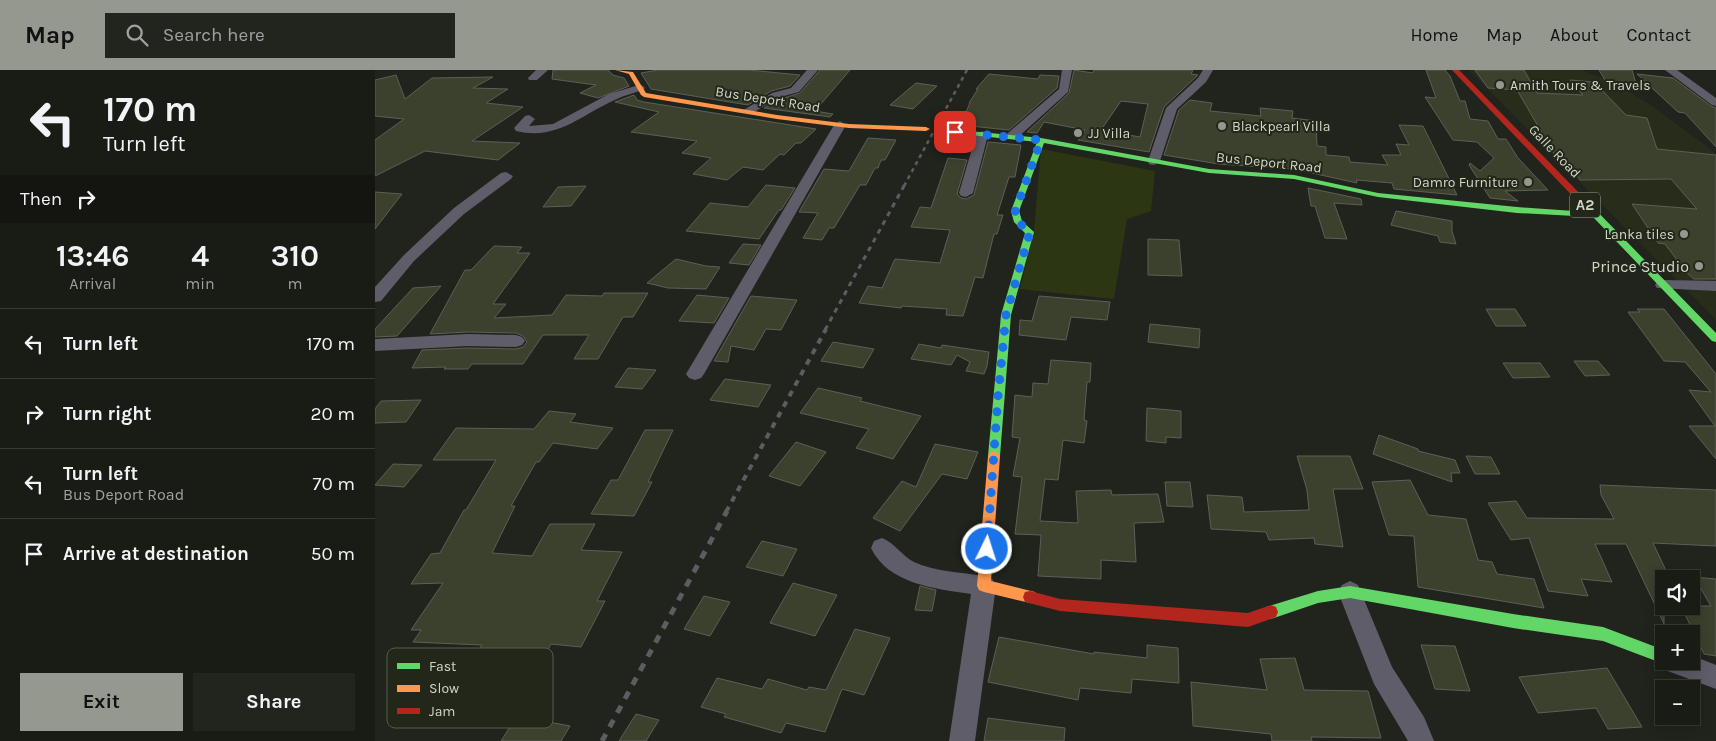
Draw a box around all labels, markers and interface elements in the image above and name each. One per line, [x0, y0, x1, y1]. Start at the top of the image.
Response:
search box [105, 13, 455, 58]
text: Map [25, 21, 75, 49]
icon: search [123, 21, 151, 49]
text: Search here [163, 24, 265, 46]
text: Home [1410, 24, 1458, 46]
text: Map [1486, 24, 1522, 46]
text: About [1550, 24, 1599, 46]
text: Contact [1627, 24, 1691, 46]
place label: Amith Tours & Travels [1510, 77, 1651, 94]
marker: Amith Tours & Travels [1494, 79, 1506, 91]
street label: Bus Deport Road [714, 83, 822, 116]
text: 170 m [103, 89, 197, 130]
icon: left [20, 90, 85, 155]
pin [934, 111, 976, 153]
icon: arrive [941, 118, 969, 146]
place label: Blackpearl Villa [1232, 118, 1330, 135]
marker: Blackpearl Villa [1216, 120, 1228, 132]
street label: Galle Road [1525, 121, 1584, 181]
place label: JJ Villa [1088, 125, 1130, 142]
marker: JJ Villa [1072, 127, 1084, 139]
text: Turn left [103, 131, 186, 157]
street label: Bus Deport Road [1215, 149, 1323, 176]
place label: Damro Furniture [1413, 174, 1518, 191]
marker: Damro Furniture [1522, 176, 1534, 188]
icon: right [72, 185, 100, 213]
text: Then [20, 188, 62, 210]
road number: A2 [1570, 192, 1600, 218]
place label: Lanka tiles [1604, 226, 1674, 243]
marker: Lanka tiles [1678, 228, 1690, 240]
text: 13:46 [56, 238, 129, 274]
text: 4 [191, 238, 209, 274]
text: 310 [271, 238, 319, 274]
place label: Prince Studio [1591, 257, 1689, 276]
marker: Prince Studio [1693, 260, 1705, 272]
text: Arrival [69, 274, 116, 293]
text: min [185, 274, 215, 293]
text: m [287, 274, 302, 293]
icon: left [20, 330, 48, 358]
text: Turn left [63, 333, 138, 355]
text: 170 m [306, 333, 355, 355]
icon: right [20, 400, 48, 428]
text: Turn right [63, 403, 152, 425]
text: 20 m [310, 403, 355, 425]
text: Turn left [63, 463, 138, 485]
icon: left [20, 470, 48, 498]
text: 70 m [313, 473, 355, 495]
text: Bus Deport Road [63, 485, 184, 504]
position arrow [960, 522, 1012, 574]
icon: arrive [20, 540, 48, 568]
text: Arrive at destination [63, 543, 249, 565]
text: 50 m [311, 543, 355, 565]
map controls [1655, 570, 1700, 725]
button: sound [1655, 570, 1700, 615]
button: + [1655, 625, 1700, 670]
legend [387, 648, 553, 728]
text: Fast [429, 658, 456, 675]
button: Exit [20, 673, 183, 731]
button: Share [193, 673, 355, 731]
text: Slow [429, 680, 459, 697]
button: − [1655, 680, 1700, 725]
text: Jam [429, 703, 455, 720]

